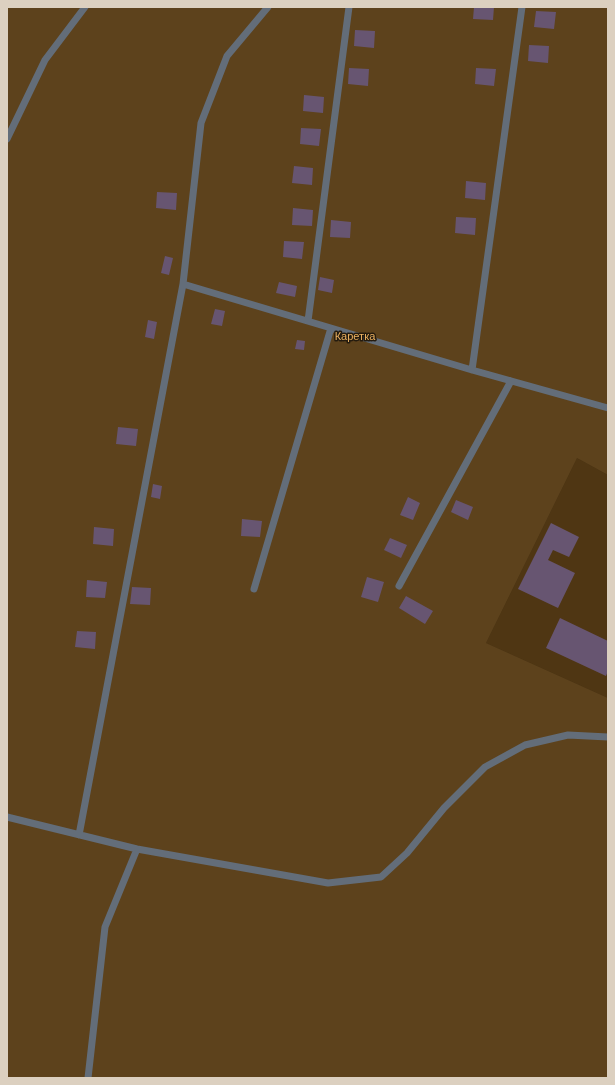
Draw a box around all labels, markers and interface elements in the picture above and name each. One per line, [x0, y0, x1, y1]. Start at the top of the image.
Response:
park label: Каретка [335, 330, 375, 344]

